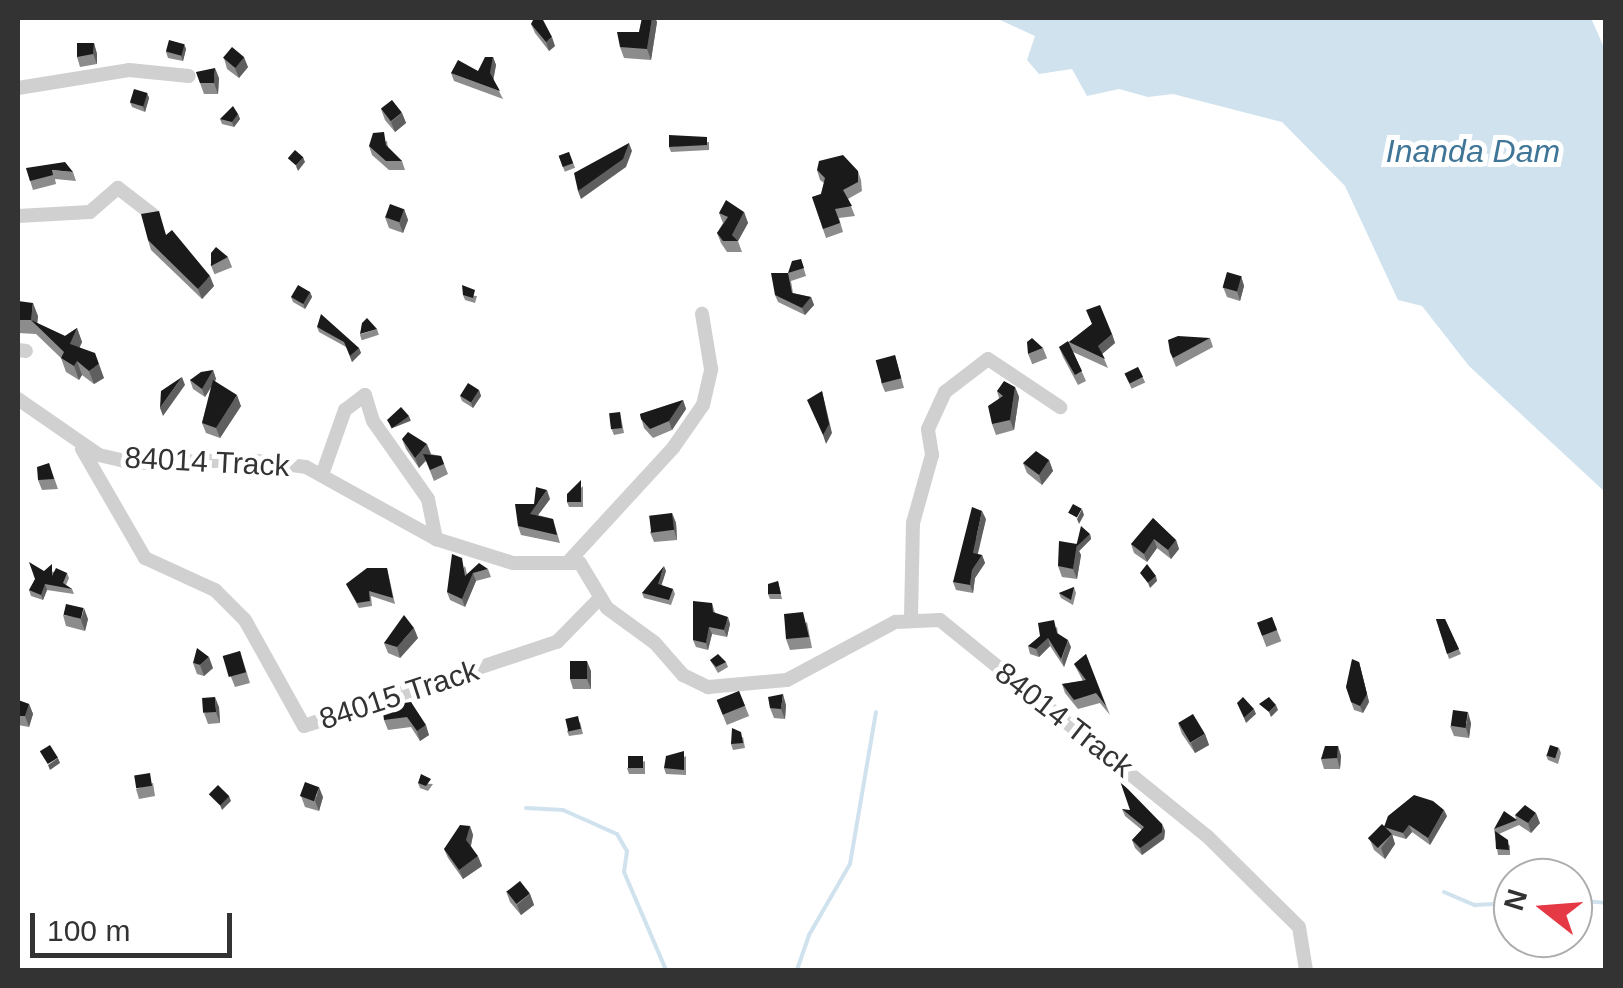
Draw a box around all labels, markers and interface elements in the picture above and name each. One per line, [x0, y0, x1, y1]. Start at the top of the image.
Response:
water label: Inanda Dam [1386, 132, 1560, 170]
street label: 84014 Track [123, 440, 291, 484]
street label: 84015 Track [315, 652, 483, 738]
street label: 84014 Track [988, 655, 1140, 785]
north arrow [1493, 858, 1593, 958]
text: N [1498, 885, 1534, 914]
scale bar [35, 893, 238, 955]
text: 100 m [47, 914, 130, 947]

